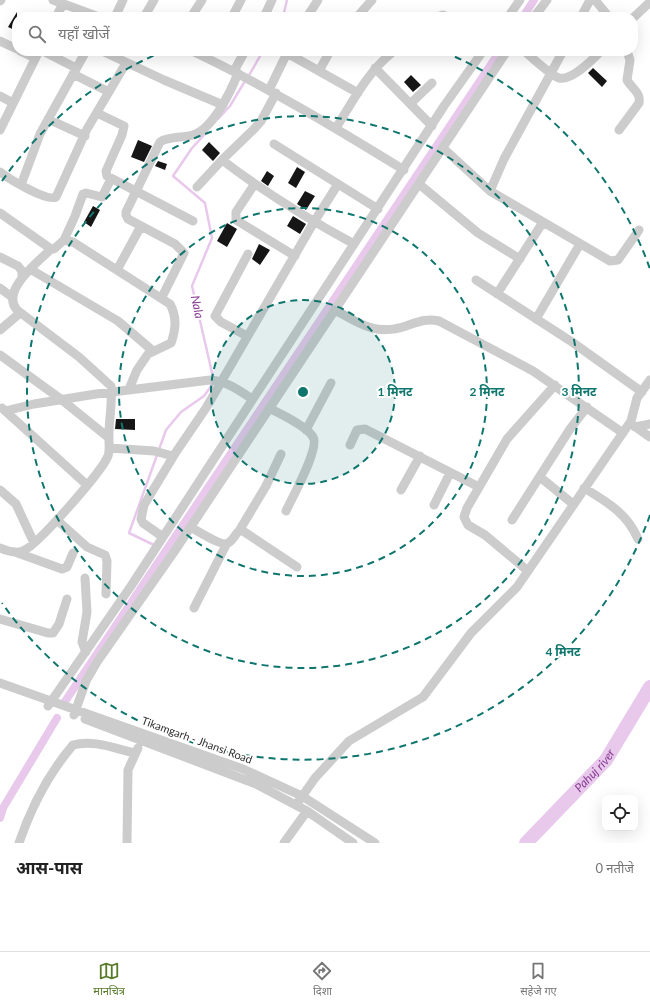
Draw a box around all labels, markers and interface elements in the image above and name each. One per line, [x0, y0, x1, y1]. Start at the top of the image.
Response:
search box [12, 12, 638, 56]
icon: search [26, 23, 48, 45]
text: यहाँ खोजें [58, 24, 110, 42]
water label: Nala [188, 294, 207, 320]
text: 1 मिनट [377, 384, 413, 399]
text: 2 मिनट [469, 384, 505, 399]
text: 3 मिनट [561, 384, 597, 399]
centre of rings [296, 385, 310, 399]
text: 4 मिनट [545, 644, 581, 659]
street label: Tikamgarh - Jhansi Road [140, 713, 254, 766]
water label: Pahuj river [571, 745, 618, 795]
map controls [602, 795, 638, 831]
button: locate [602, 795, 638, 831]
text: आस-पास [16, 857, 82, 878]
text: 0 नतीजे [595, 860, 634, 876]
tab: मानचित्र [93, 960, 125, 999]
tab: दिशा [311, 960, 333, 999]
tab: सहेजे गए [520, 960, 557, 999]

